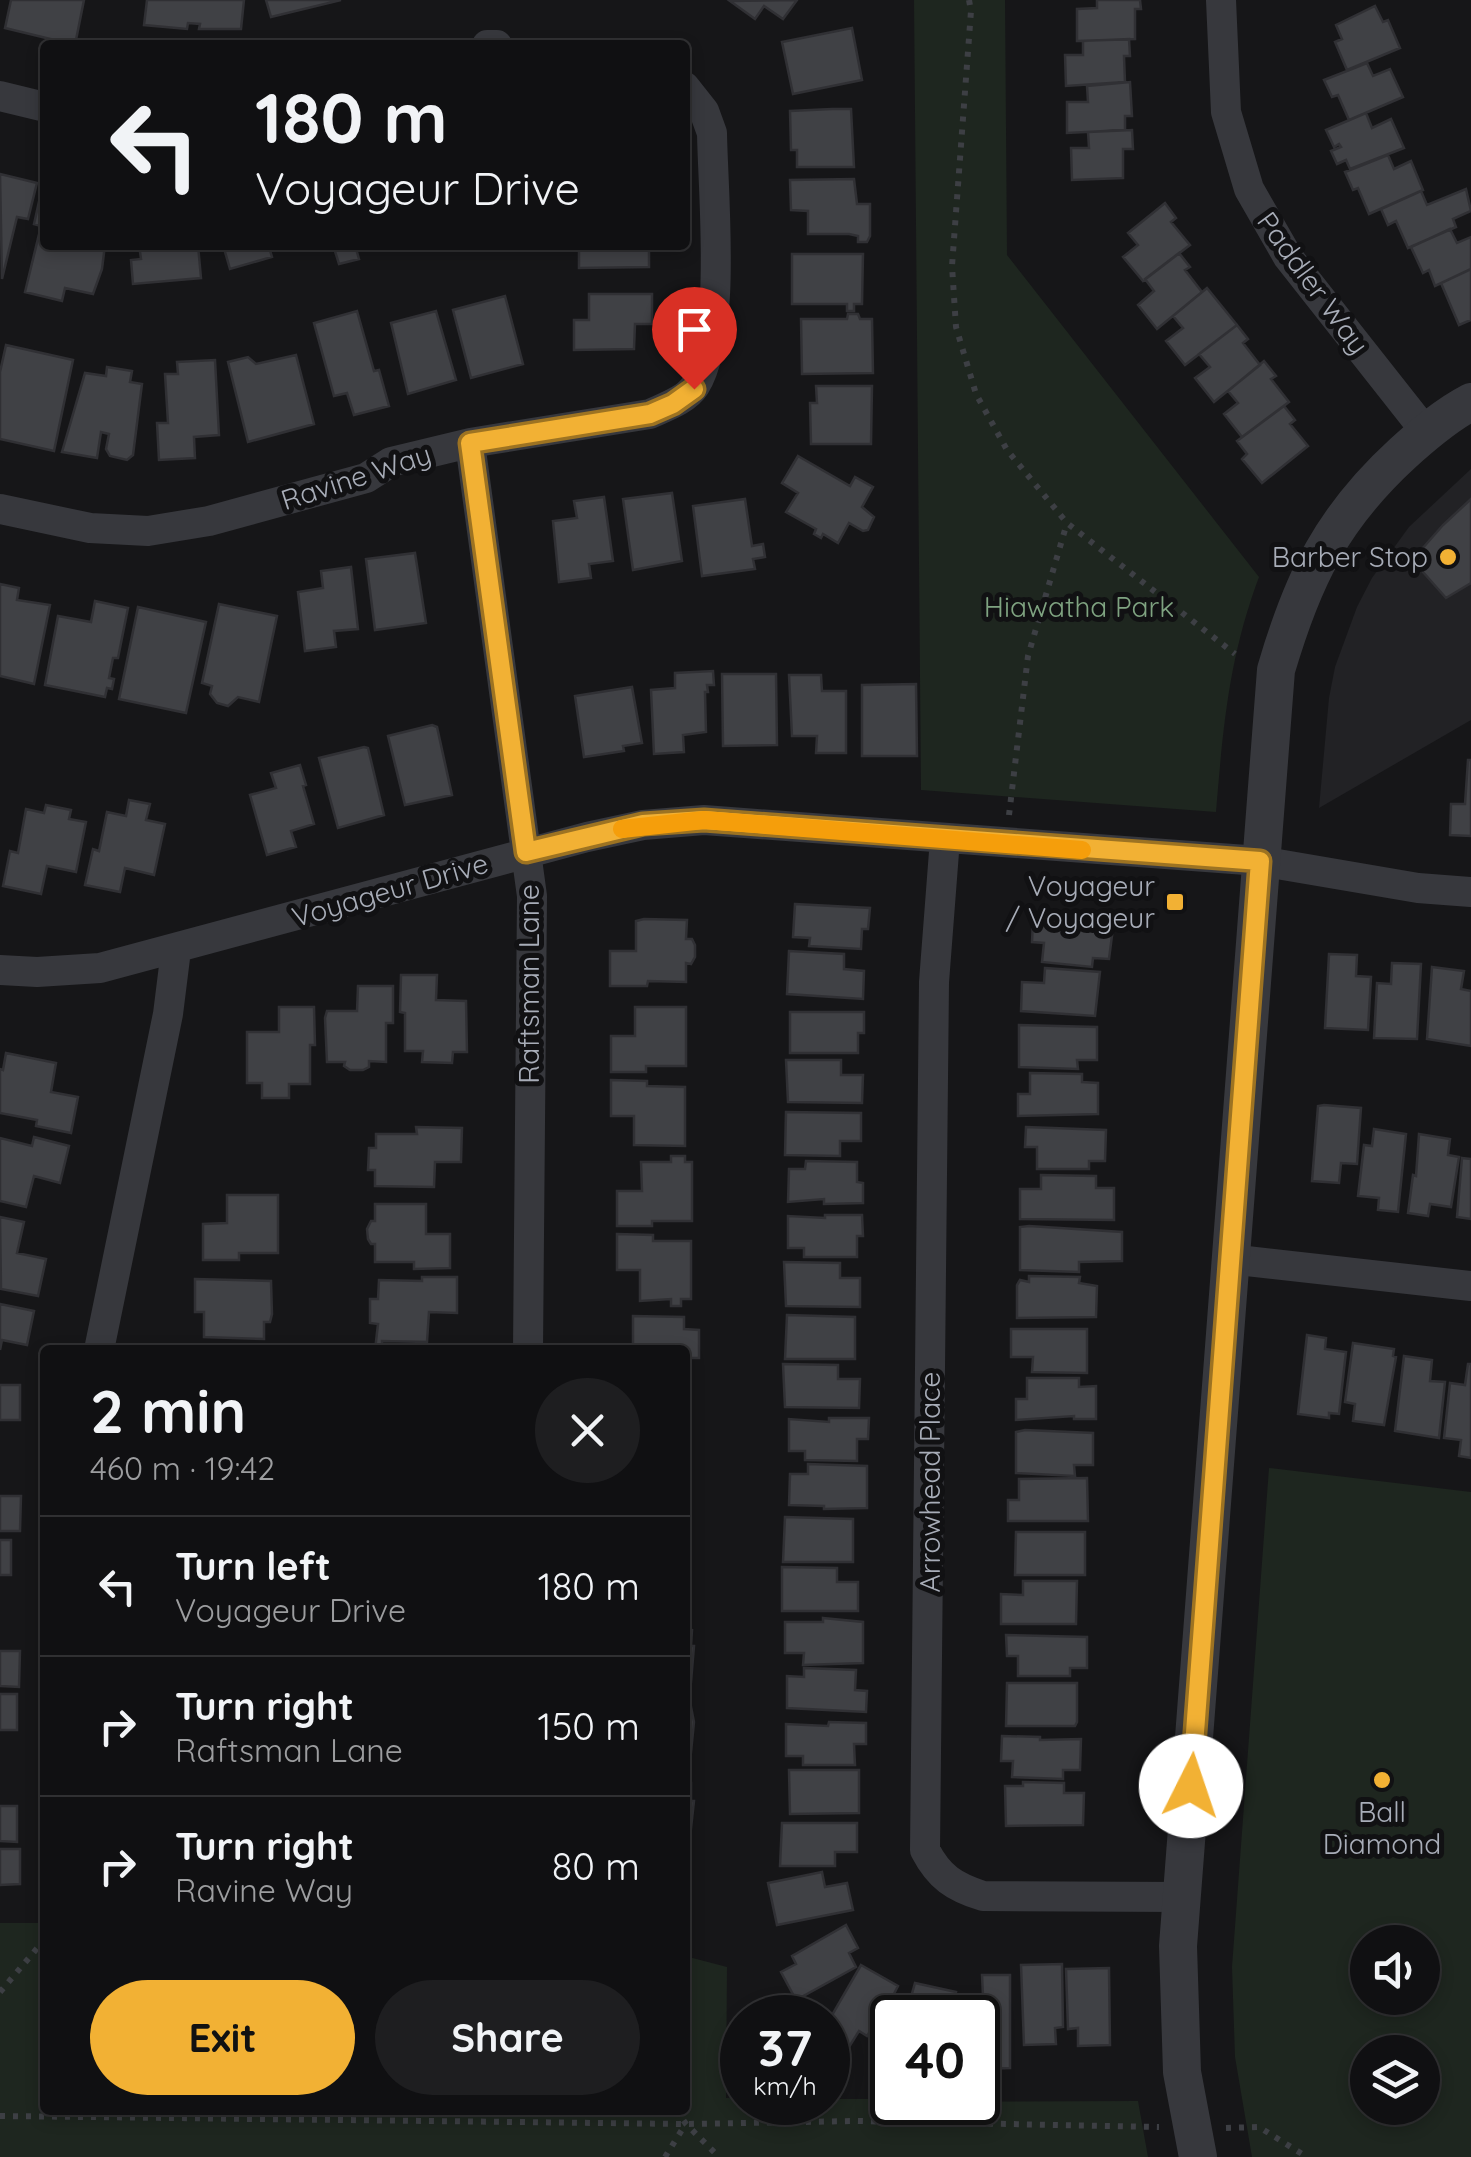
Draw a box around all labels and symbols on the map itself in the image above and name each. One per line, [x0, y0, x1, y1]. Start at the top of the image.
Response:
street label: Paddler Way [1250, 205, 1377, 361]
pin [652, 287, 737, 390]
street label: Ravine Way [276, 436, 435, 517]
place label: Barber Stop [1272, 539, 1428, 574]
marker: Barber Stop [1437, 546, 1459, 568]
park label: Hiawatha Park [984, 589, 1174, 624]
street label: Voyageur Drive [288, 845, 492, 934]
place label: Voyageur / Voyageur [1006, 868, 1155, 935]
street label: Raftsman Lane [511, 884, 546, 1084]
marker: Voyageur / Voyageur [1164, 891, 1186, 913]
street label: Arrowhead Place [912, 1372, 947, 1592]
position arrow [1139, 1734, 1243, 1838]
marker: Ball Diamond [1371, 1769, 1393, 1791]
place label: Ball Diamond [1323, 1794, 1441, 1861]
speed limit sign: 40 [870, 1995, 1000, 2125]

